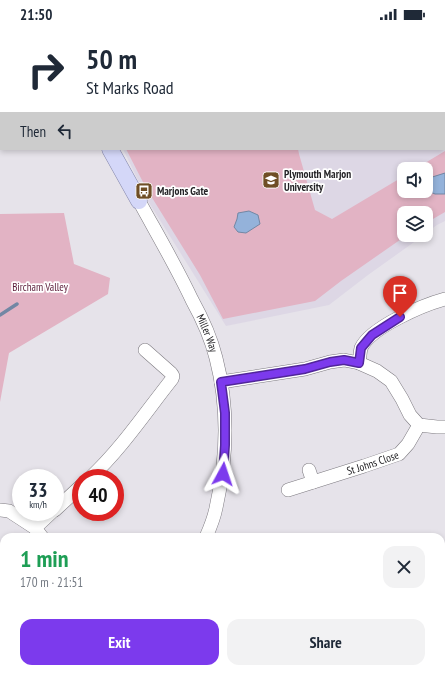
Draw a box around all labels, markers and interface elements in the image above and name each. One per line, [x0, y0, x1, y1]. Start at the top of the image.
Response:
text: 21:50 [20, 5, 52, 24]
text: 50 m [86, 40, 137, 77]
icon: right [20, 44, 72, 96]
text: St Marks Road [86, 76, 174, 99]
icon: left [54, 120, 76, 142]
text: Then [20, 122, 46, 141]
map controls [397, 162, 433, 242]
button: sound [397, 162, 433, 198]
place label: Plymouth Marjon University [284, 167, 351, 194]
school or university icon: Plymouth Marjon University [261, 170, 281, 190]
bus stop icon: Marjons Gate [134, 181, 154, 201]
place label: Marjons Gate [157, 184, 209, 198]
button: layers [397, 206, 433, 242]
pin [383, 276, 417, 317]
park label: Bircham Valley [12, 280, 69, 294]
icon: arrive [389, 282, 411, 304]
street label: Miller Way [193, 312, 221, 355]
street label: St Johns Close [345, 447, 401, 478]
position arrow [202, 453, 244, 495]
speed limit sign: 40 [72, 469, 124, 521]
text: 33 [28, 477, 48, 503]
text: km/h [29, 498, 47, 511]
text: 1 min [20, 543, 68, 574]
button: close [383, 546, 425, 588]
text: 170 m · 21:51 [20, 574, 83, 591]
button: Exit [20, 619, 219, 665]
button: Share [227, 619, 425, 665]

